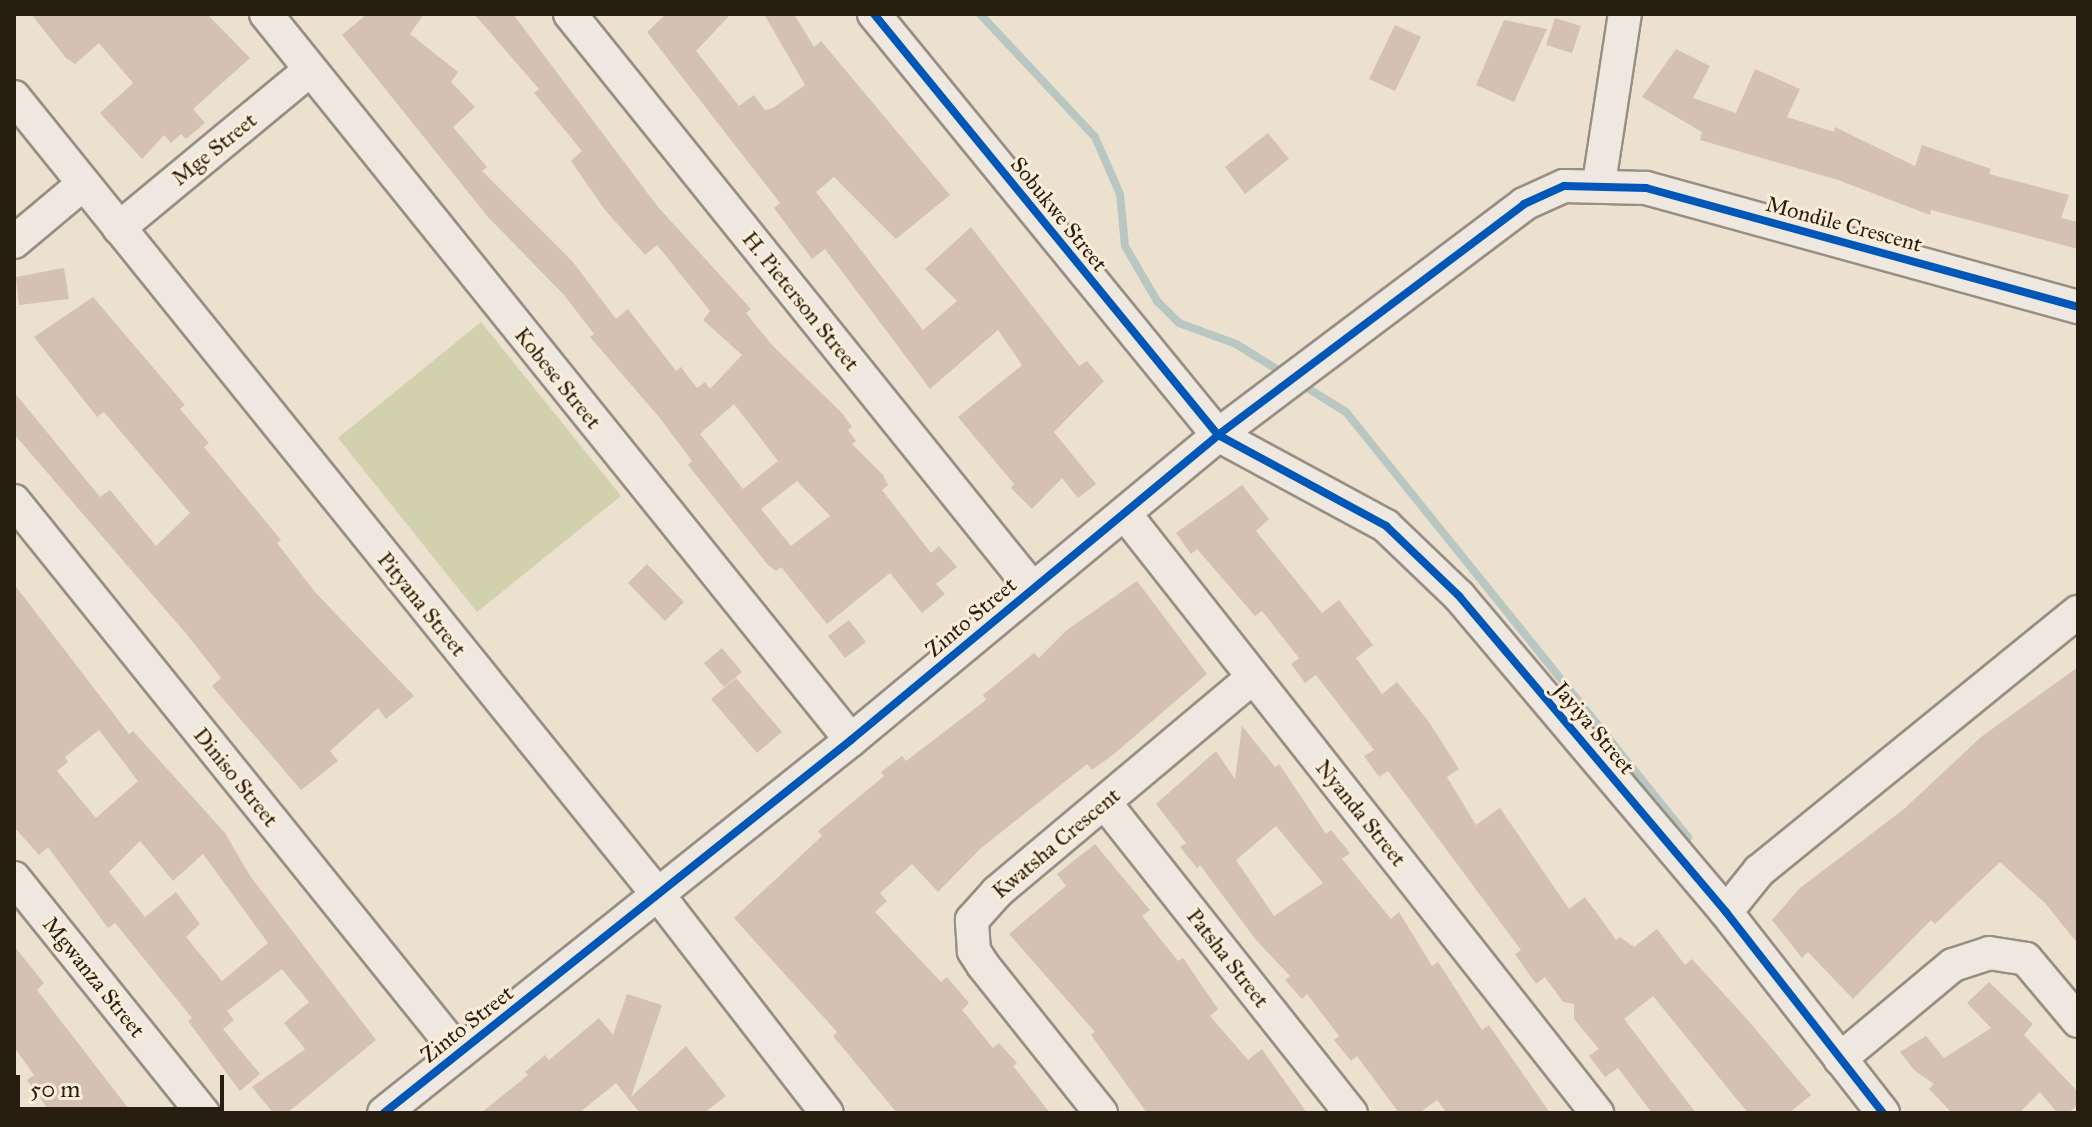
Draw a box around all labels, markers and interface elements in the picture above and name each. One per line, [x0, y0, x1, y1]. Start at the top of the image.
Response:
street label: Mge Street [166, 107, 262, 191]
street label: Sobukwe Street [1005, 152, 1113, 276]
street label: Mondile Crescent [1763, 190, 1925, 258]
street label: H. Pieterson Street [737, 226, 865, 376]
street label: Kobese Street [509, 322, 607, 434]
street label: Pityana Street [372, 547, 472, 661]
street label: Zinto Street [920, 572, 1022, 662]
street label: Jayiya Street [1548, 677, 1640, 779]
street label: Diniso Street [188, 722, 284, 832]
street label: Nyanda Street [1310, 754, 1412, 872]
street label: Kwatsha Crescent [987, 782, 1125, 904]
street label: Patsha Street [1181, 903, 1275, 1013]
street label: Mgwanza Street [37, 911, 151, 1043]
street label: Zinto Street [416, 980, 518, 1068]
scale bar [20, 1059, 228, 1109]
text: 50 m [30, 1074, 80, 1104]

